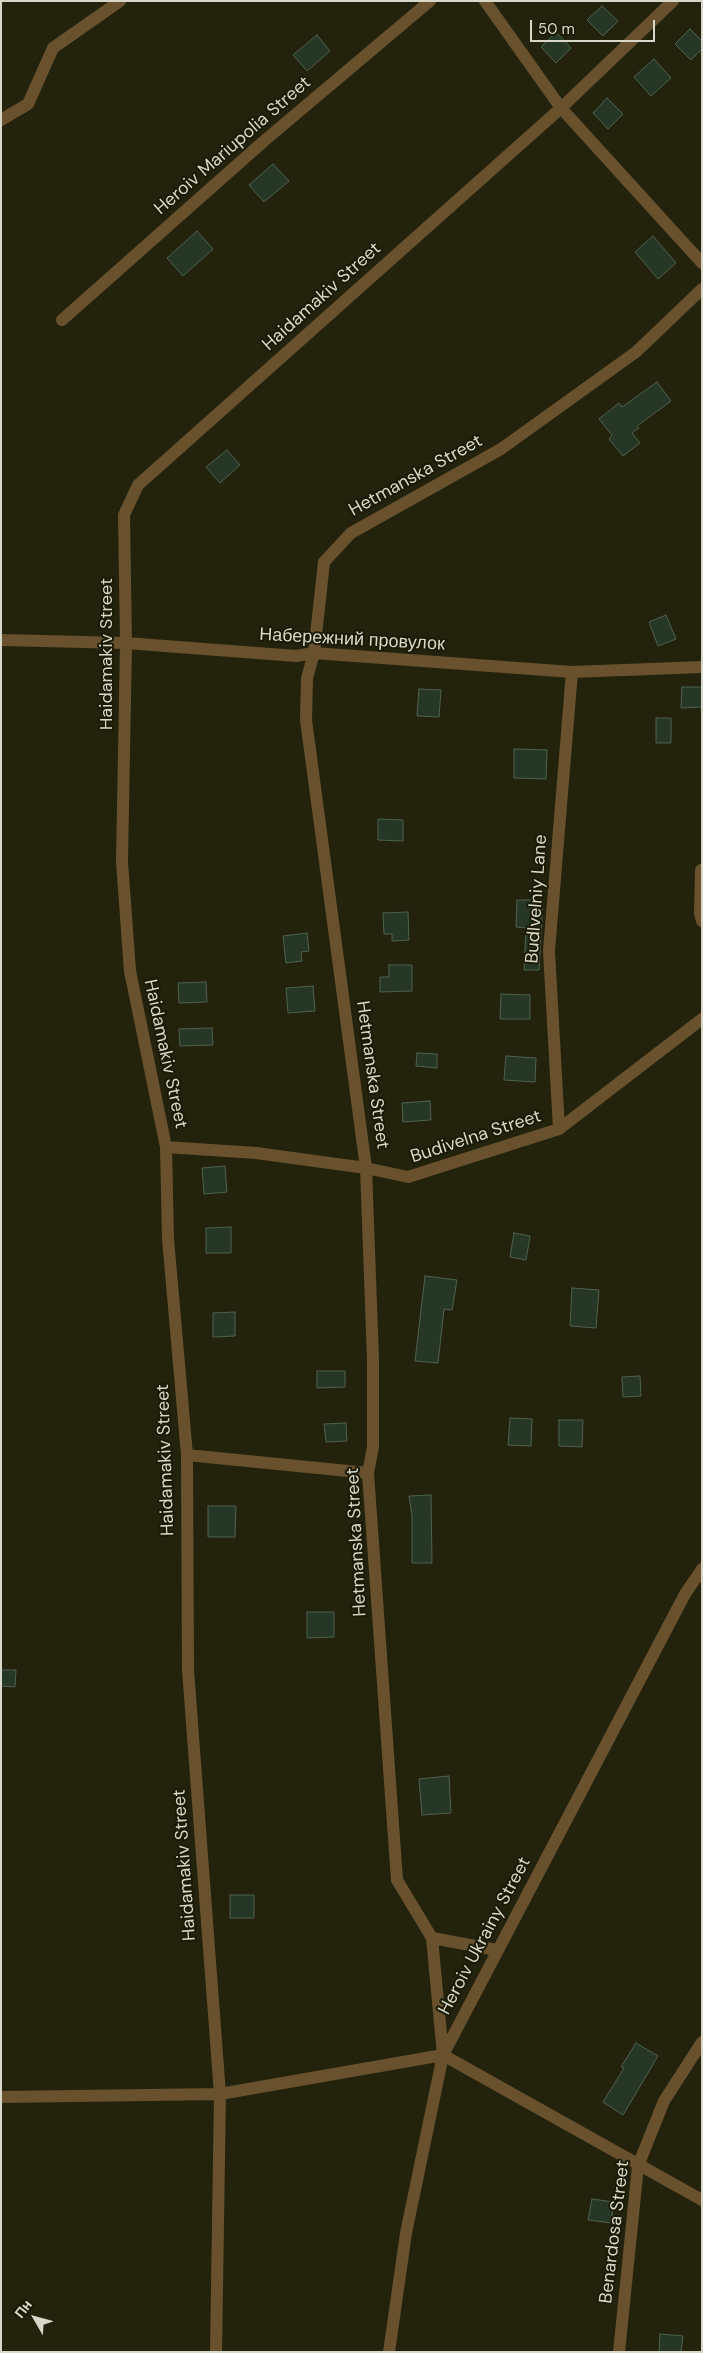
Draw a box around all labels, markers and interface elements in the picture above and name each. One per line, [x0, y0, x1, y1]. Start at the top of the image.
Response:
scale bar [533, 10, 658, 42]
text: 50 m [538, 19, 575, 39]
street label: Heroiv Mariupolia Street [150, 72, 316, 220]
street label: Haidamakiv Street [258, 238, 386, 356]
street label: Hetmanska Street [346, 430, 486, 522]
street label: Haidamakiv Street [96, 578, 118, 730]
street label: Набережний провулок [259, 624, 445, 656]
street label: BudIvelniy Lane [522, 834, 552, 964]
street label: Haidamakiv Street [139, 977, 191, 1131]
street label: Hetmanska Street [351, 1000, 393, 1150]
street label: Budivelna Street [408, 1106, 544, 1168]
street label: Haidamakiv Street [153, 1384, 179, 1536]
street label: Hetmanska Street [342, 1467, 372, 1617]
street label: Haidamakiv Street [169, 1788, 201, 1942]
street label: Heroiv Ukrainy Street [434, 1853, 536, 2019]
street label: Benardosa Street [595, 2159, 635, 2305]
north arrow [10, 2293, 60, 2343]
text: Пн [10, 2296, 36, 2322]

